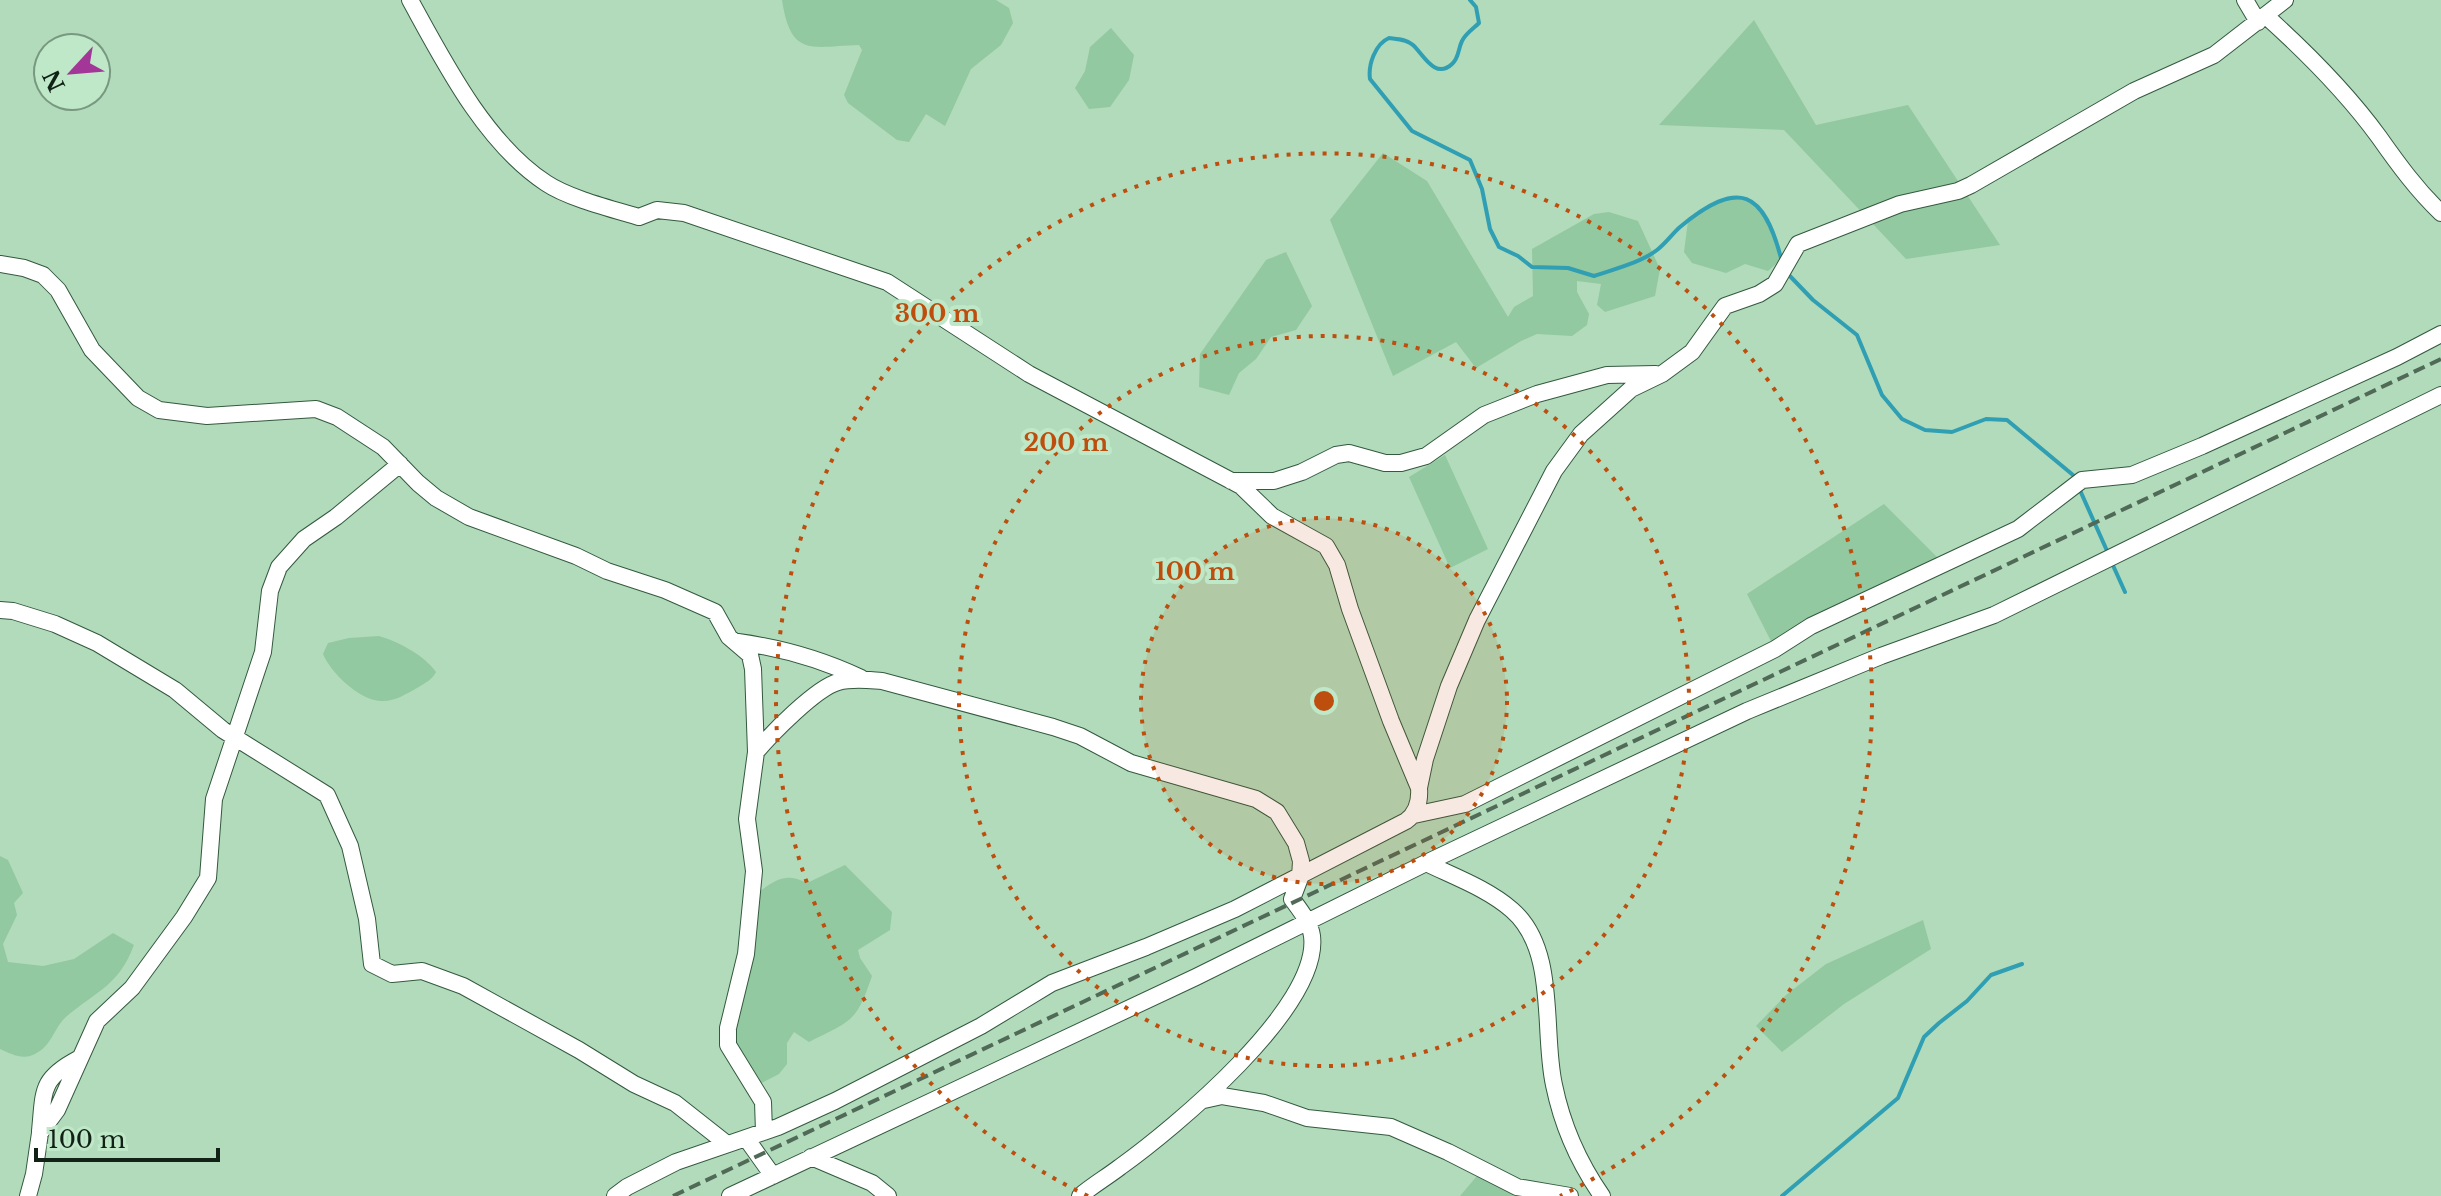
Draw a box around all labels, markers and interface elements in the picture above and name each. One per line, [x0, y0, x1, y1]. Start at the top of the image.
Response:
north arrow [32, 32, 112, 112]
text: N [38, 65, 71, 96]
text: 300 m [895, 299, 980, 328]
text: 200 m [1024, 428, 1109, 457]
text: 100 m [1155, 557, 1235, 586]
centre of rings [1310, 687, 1338, 715]
scale bar [36, 1112, 218, 1162]
text: 100 m [48, 1125, 126, 1154]

